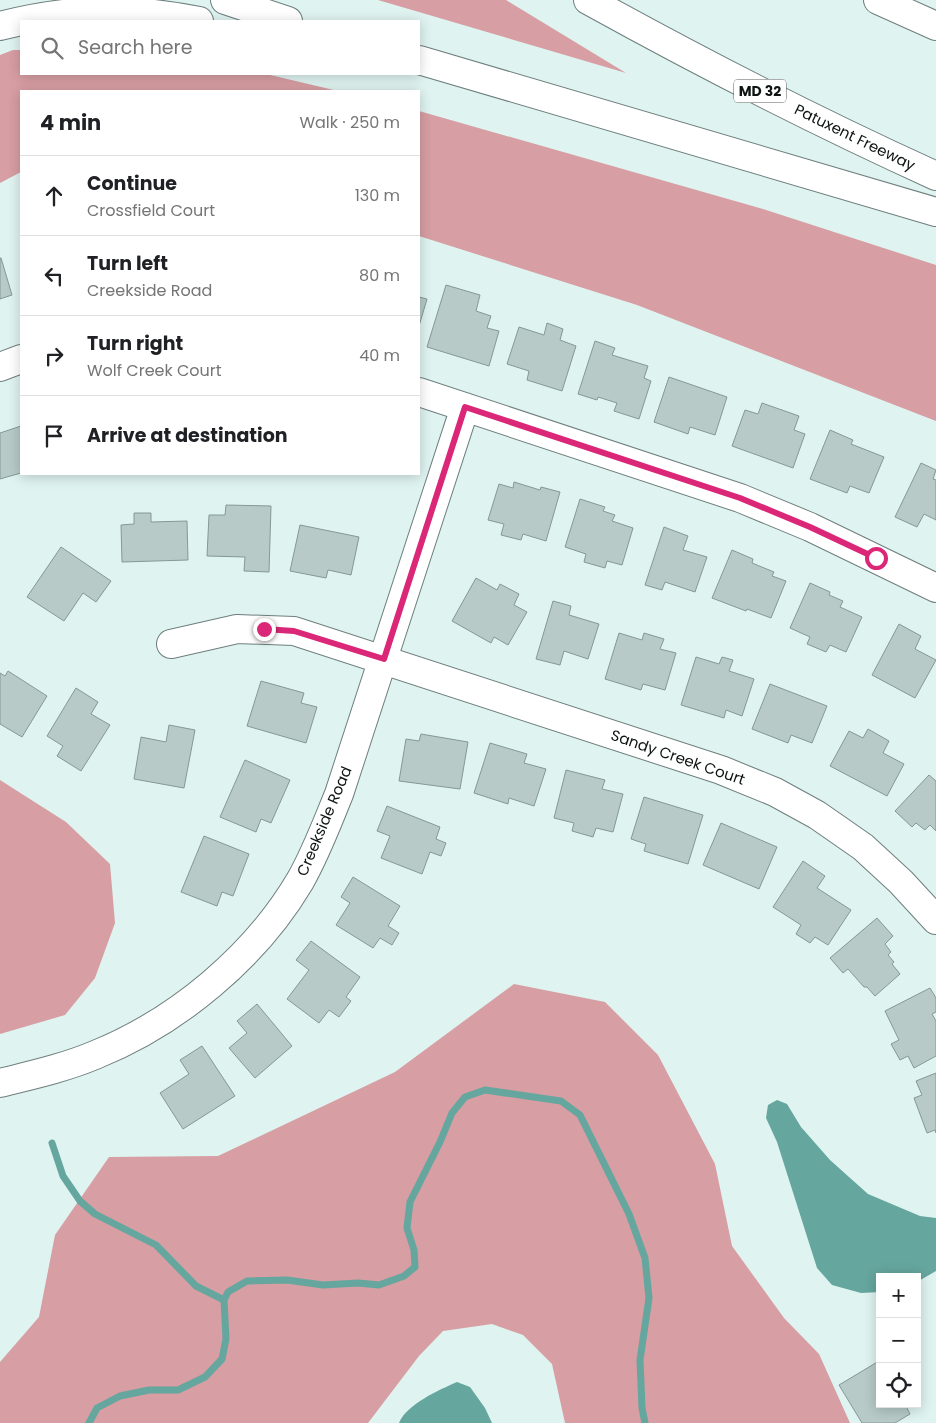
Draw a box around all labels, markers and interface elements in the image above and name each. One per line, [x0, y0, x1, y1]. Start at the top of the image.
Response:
search box [20, 20, 420, 75]
icon: search [38, 34, 66, 62]
text: Search here [78, 34, 192, 61]
road number: MD 32 [734, 80, 786, 102]
street label: Patuxent Freeway [791, 99, 919, 176]
text: 4 min [40, 108, 101, 137]
text: Walk · 250 m [299, 111, 400, 134]
text: Continue [87, 170, 177, 197]
icon: ahead [40, 182, 68, 210]
text: 130 m [355, 184, 400, 207]
text: Crossfield Court [87, 199, 215, 222]
text: Turn left [87, 250, 168, 277]
icon: left [40, 262, 68, 290]
text: 80 m [359, 264, 400, 287]
text: Creekside Road [87, 279, 212, 302]
text: Turn right [87, 330, 183, 357]
icon: right [40, 342, 68, 370]
text: 40 m [359, 344, 400, 367]
text: Wolf Creek Court [87, 359, 222, 382]
icon: arrive [40, 422, 68, 450]
text: Arrive at destination [87, 422, 288, 449]
route start [865, 547, 888, 570]
route end [253, 618, 276, 641]
street label: Sandy Creek Court [608, 724, 748, 790]
street label: Creekside Road [291, 763, 357, 879]
map controls [876, 1273, 921, 1408]
button: + [876, 1273, 921, 1318]
button: − [876, 1318, 921, 1363]
button: locate [876, 1363, 921, 1408]

